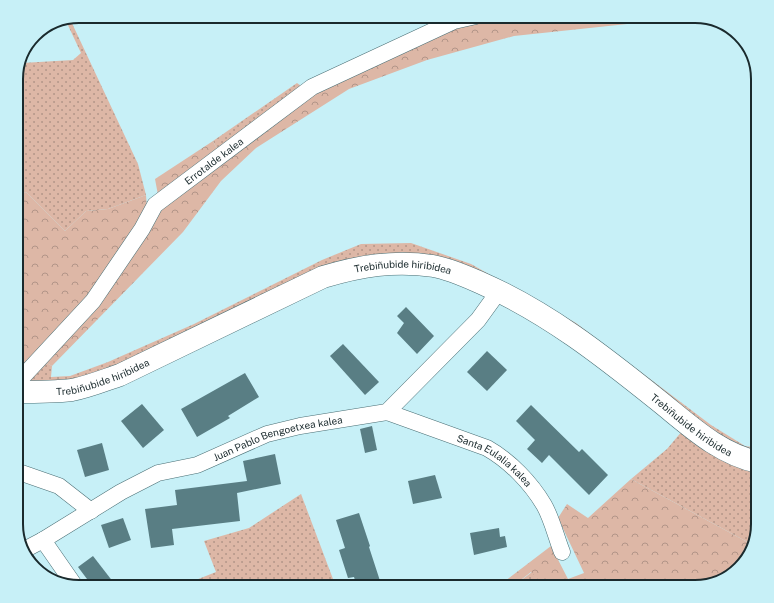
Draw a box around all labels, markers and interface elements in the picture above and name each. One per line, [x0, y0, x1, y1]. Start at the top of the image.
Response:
street label: Errotalde kalea [182, 135, 245, 187]
street label: Trebiñubide hiribidea [353, 258, 453, 276]
street label: Trebiñubide hiribidea [56, 356, 151, 397]
street label: Trebiñubide hiribidea [649, 391, 734, 458]
street label: Juan Pablo Bengoetxea kalea [211, 413, 343, 463]
street label: Santa Eulalia kalea [455, 432, 535, 489]

